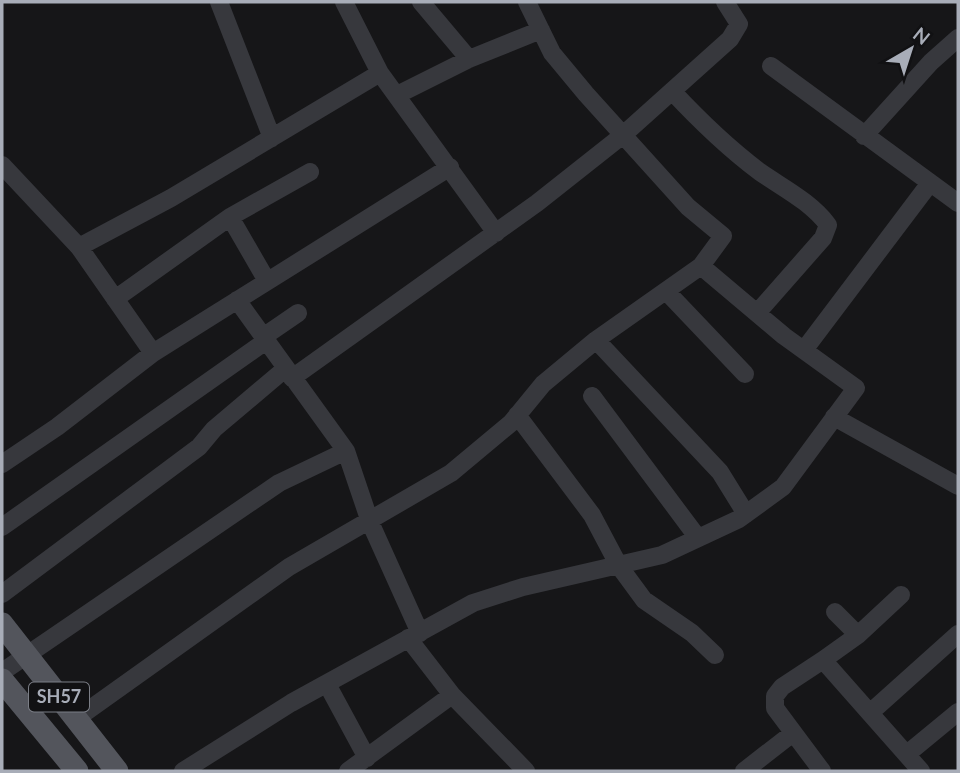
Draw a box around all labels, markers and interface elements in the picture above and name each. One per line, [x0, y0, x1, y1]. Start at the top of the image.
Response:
north arrow [876, 14, 946, 84]
text: N [909, 22, 935, 49]
road number: SH57 [29, 682, 89, 712]

